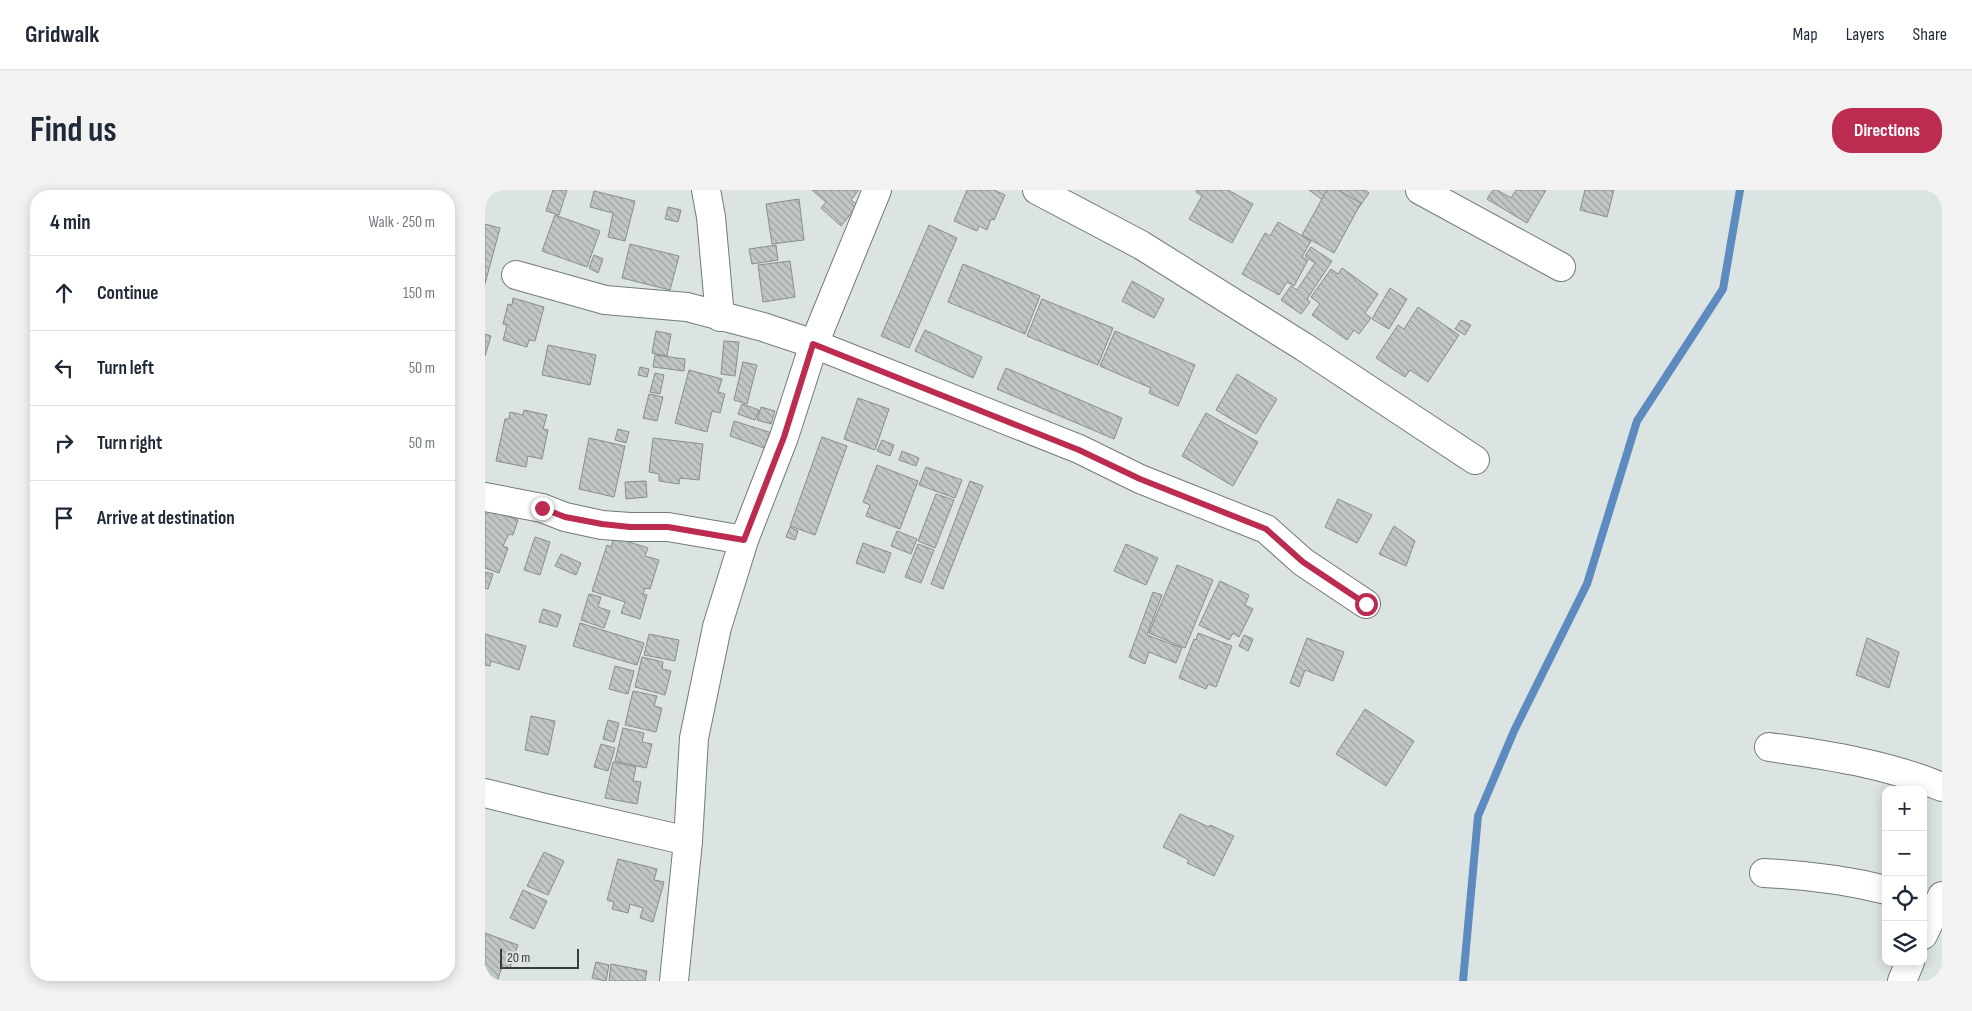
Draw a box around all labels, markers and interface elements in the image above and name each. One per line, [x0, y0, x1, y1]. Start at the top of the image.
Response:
text: Gridwalk [25, 20, 99, 49]
text: Map [1793, 24, 1818, 45]
text: Layers [1846, 24, 1885, 45]
text: Share [1913, 24, 1947, 45]
button: Directions [1832, 108, 1942, 153]
text: Find us [30, 109, 117, 152]
text: 4 min [50, 210, 91, 235]
text: Walk · 250 m [369, 213, 435, 232]
icon: ahead [50, 279, 78, 307]
text: Continue [97, 282, 158, 305]
text: 150 m [403, 284, 435, 303]
icon: left [50, 354, 78, 382]
text: Turn left [97, 357, 154, 380]
text: 50 m [409, 359, 435, 378]
icon: right [50, 429, 78, 457]
text: Turn right [97, 432, 162, 455]
text: 50 m [409, 434, 435, 453]
route end [531, 497, 554, 520]
icon: arrive [50, 504, 78, 532]
text: Arrive at destination [97, 507, 235, 530]
route start [1355, 593, 1378, 616]
map controls [1882, 786, 1927, 966]
button: + [1882, 786, 1927, 831]
button: − [1882, 831, 1927, 876]
button: locate [1882, 876, 1927, 921]
button: layers [1882, 921, 1927, 966]
scale bar [500, 946, 579, 969]
text: 20 m [507, 949, 530, 966]

